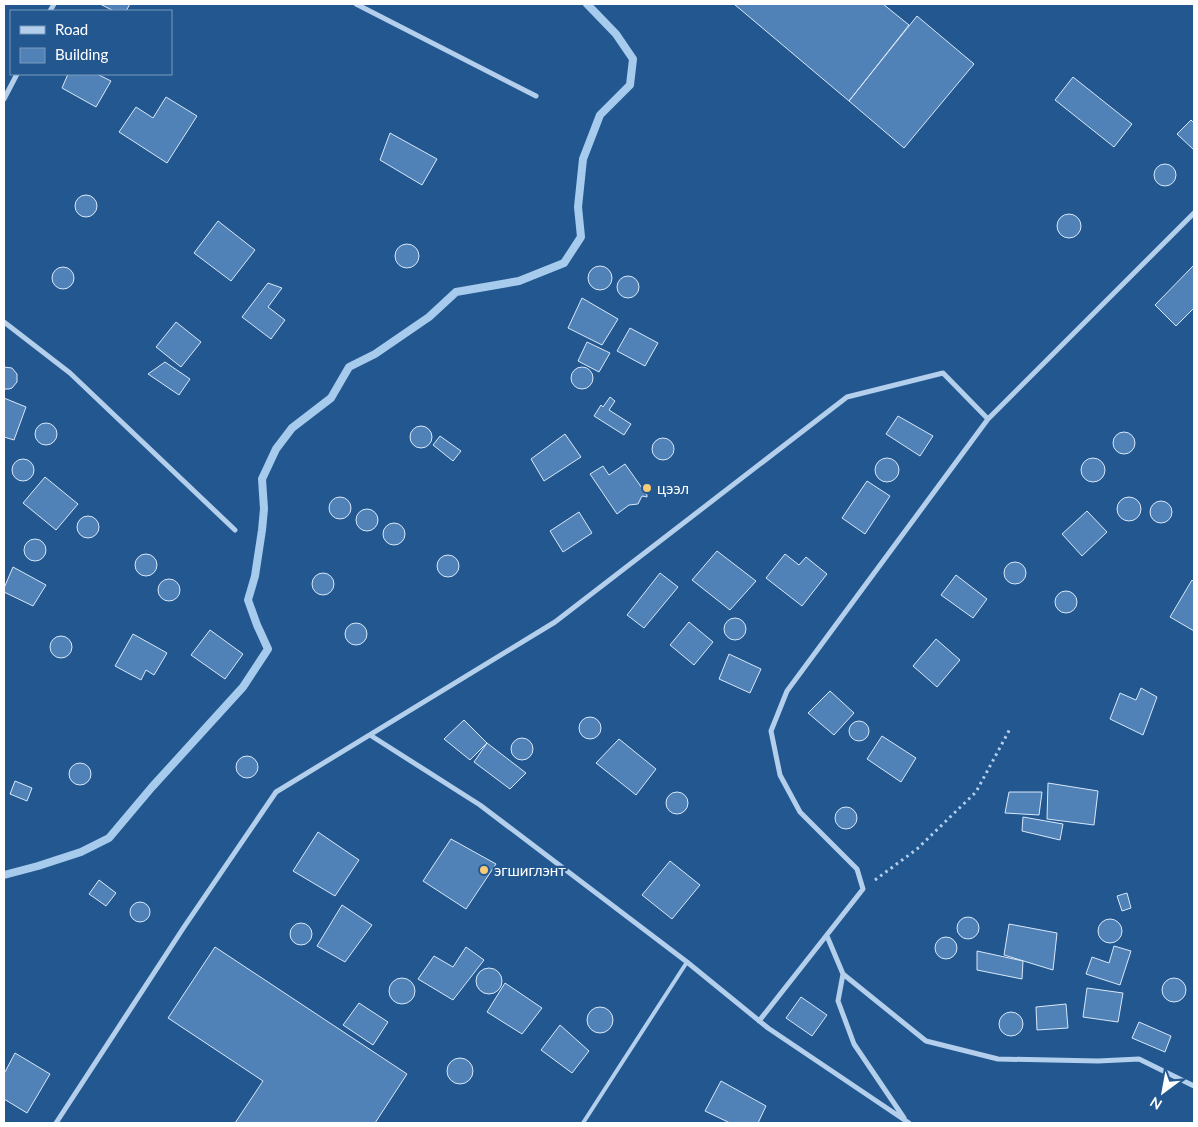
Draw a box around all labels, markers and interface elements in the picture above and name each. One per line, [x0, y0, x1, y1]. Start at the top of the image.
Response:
legend [10, 10, 172, 75]
text: Road [55, 20, 88, 38]
text: Building [55, 45, 108, 63]
place label: цээл [657, 479, 689, 497]
marker: цээл [641, 482, 653, 494]
place label: эгшиглэнт [494, 861, 566, 879]
marker: эгшиглэнт [478, 864, 490, 876]
north arrow [1138, 1067, 1188, 1117]
text: N [1147, 1093, 1165, 1114]

